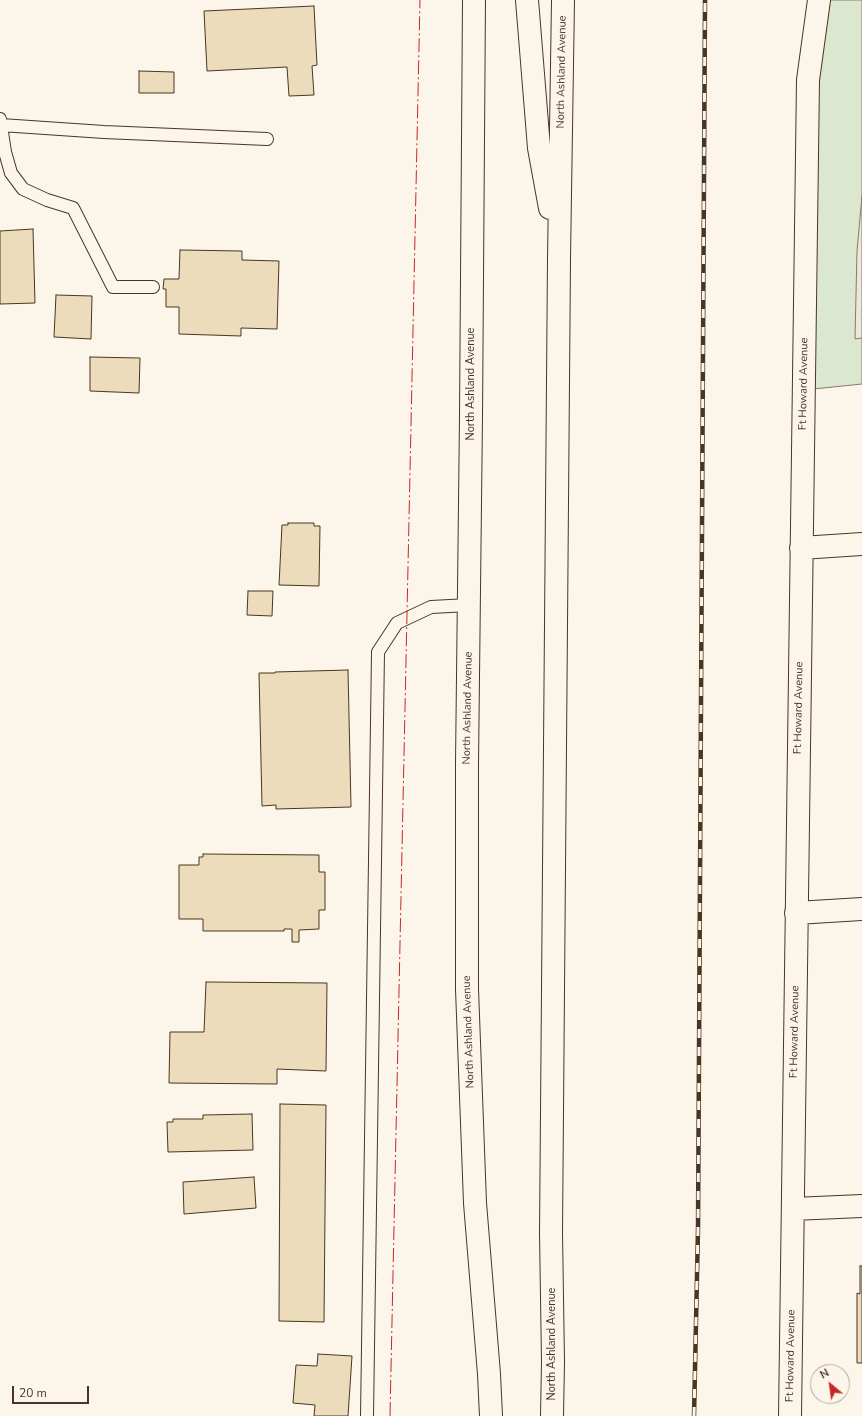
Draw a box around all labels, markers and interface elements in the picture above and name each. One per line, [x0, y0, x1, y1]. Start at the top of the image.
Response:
street label: North Ashland Avenue [554, 15, 570, 129]
street label: North Ashland Avenue [464, 328, 478, 440]
street label: Ft Howard Avenue [797, 338, 811, 430]
street label: North Ashland Avenue [460, 651, 476, 765]
street label: Ft Howard Avenue [792, 662, 806, 754]
street label: North Ashland Avenue [460, 975, 478, 1089]
street label: Ft Howard Avenue [788, 986, 802, 1078]
street label: North Ashland Avenue [545, 1288, 559, 1400]
street label: Ft Howard Avenue [784, 1310, 798, 1402]
north arrow [810, 1364, 850, 1404]
text: N [817, 1365, 832, 1383]
scale bar [14, 1378, 91, 1404]
text: 20 m [19, 1385, 47, 1401]

